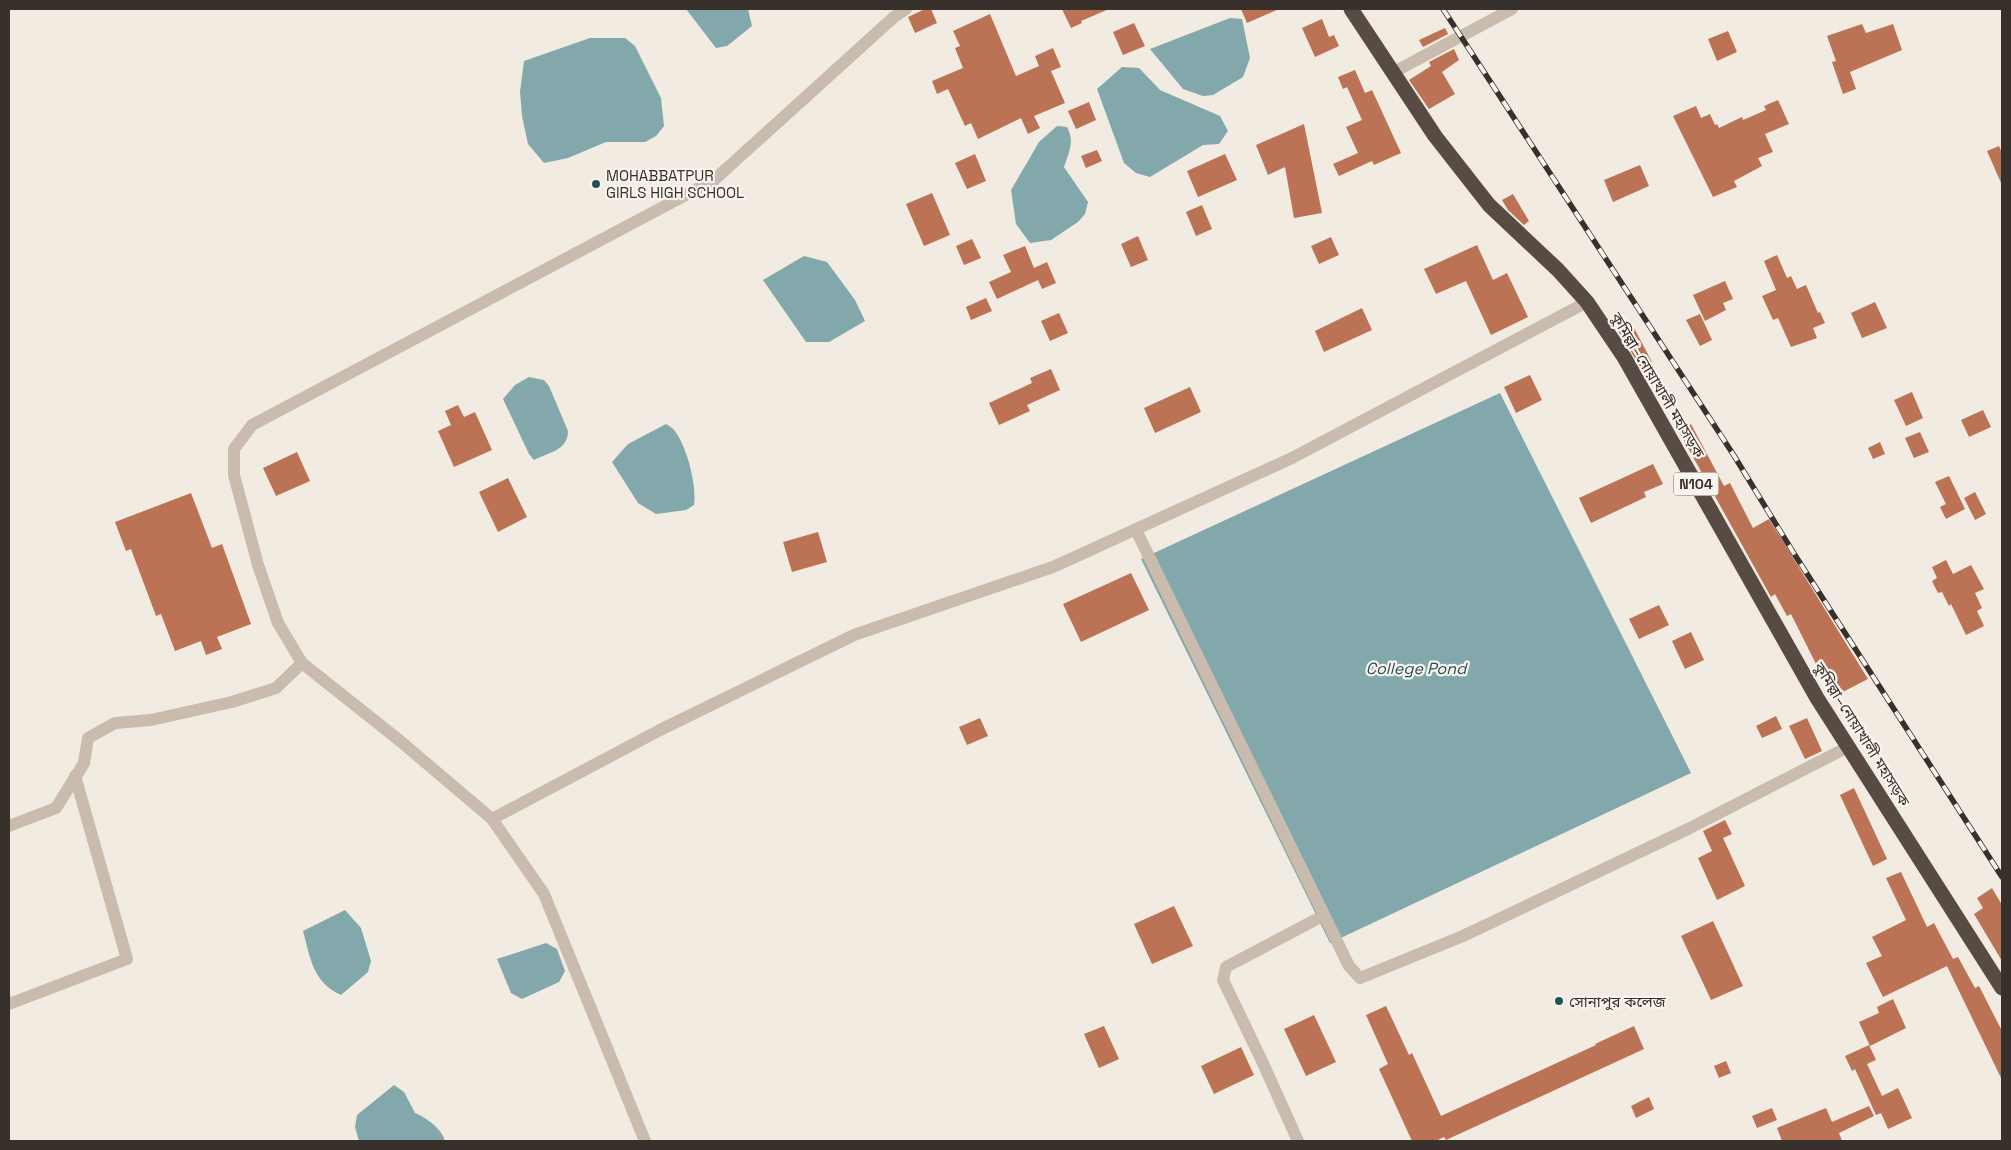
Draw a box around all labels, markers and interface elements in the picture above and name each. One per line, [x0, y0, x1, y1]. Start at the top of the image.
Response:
place label: MOHABBATPUR GIRLS HIGH SCHOOL [606, 166, 744, 202]
marker: MOHABBATPUR GIRLS HIGH SCHOOL [590, 178, 602, 190]
street label: কুমিল্লা–নোয়াখালী মহাসড়ক [1607, 308, 1709, 462]
road number: N104 [1674, 472, 1718, 496]
water label: College Pond [1366, 658, 1468, 679]
street label: কুমিল্লা–নোয়াখালী মহাসড়ক [1809, 658, 1915, 810]
place label: সোনাপুর কলেজ [1569, 992, 1667, 1011]
marker: সোনাপুর কলেজ [1553, 995, 1565, 1007]

